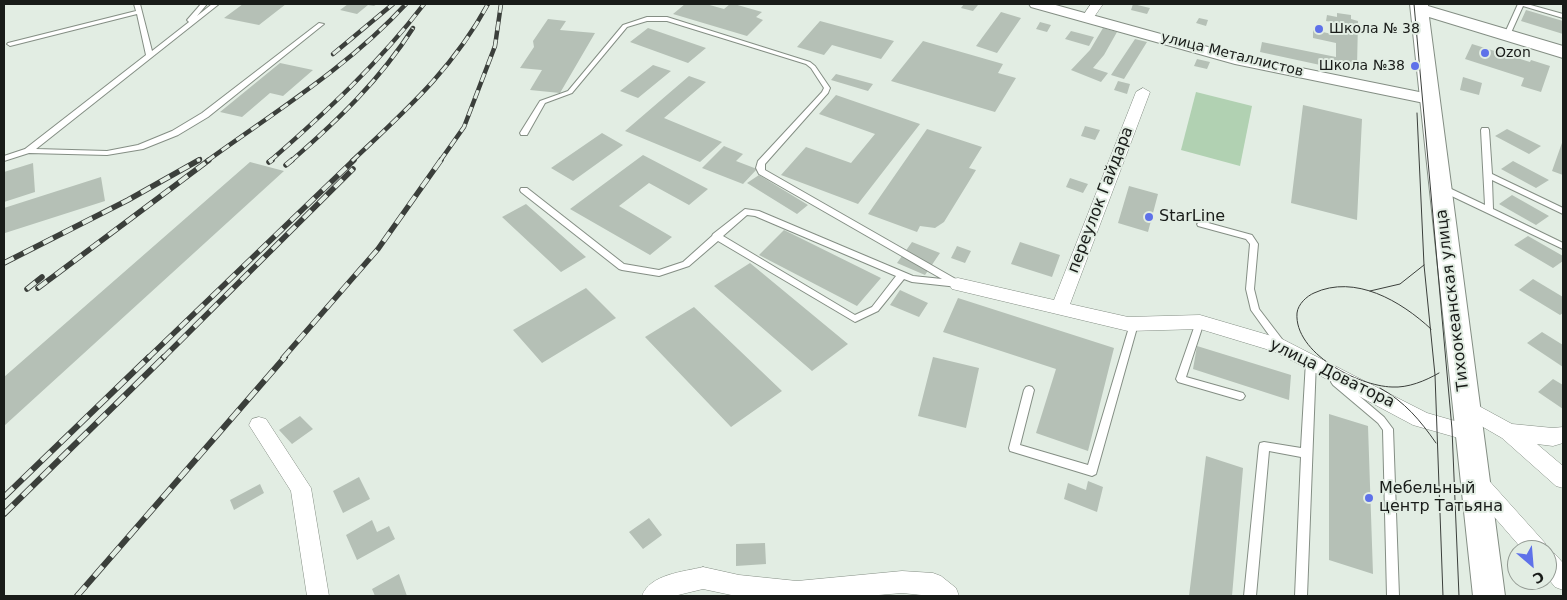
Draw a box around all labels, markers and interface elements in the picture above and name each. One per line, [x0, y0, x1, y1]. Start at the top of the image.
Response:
place label: Школа № 38 [1329, 21, 1420, 37]
marker: Школа № 38 [1313, 23, 1325, 35]
street label: улица Металлистов [1159, 29, 1305, 81]
place label: Ozon [1495, 45, 1531, 61]
marker: Ozon [1479, 47, 1491, 59]
place label: Школа №38 [1319, 58, 1405, 74]
marker: Школа №38 [1409, 60, 1421, 72]
street label: переулок Гайдара [1064, 124, 1138, 276]
place label: StarLine [1159, 207, 1225, 227]
street label: Тихоокеанская улица [1432, 208, 1474, 392]
marker: StarLine [1143, 211, 1155, 223]
street label: улица Доватора [1266, 335, 1398, 413]
place label: Мебельный центр Татьяна [1379, 479, 1503, 517]
marker: Мебельный центр Татьяна [1363, 492, 1375, 504]
north arrow [1507, 540, 1557, 590]
text: С [1530, 568, 1547, 587]

